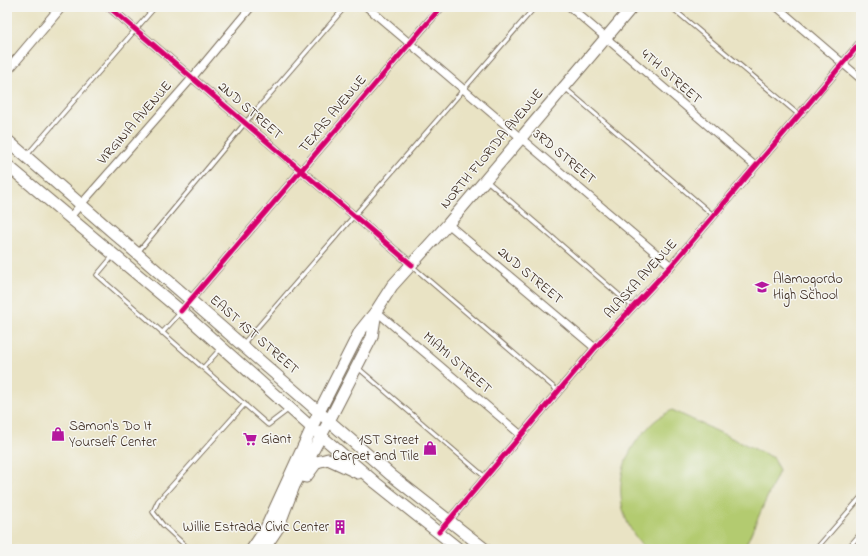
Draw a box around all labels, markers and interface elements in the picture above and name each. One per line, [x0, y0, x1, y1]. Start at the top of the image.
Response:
street label: 4TH STREET [636, 44, 706, 110]
street label: TEXAS AVENUE [294, 70, 372, 158]
street label: VIRGINIA AVENUE [92, 76, 177, 170]
street label: 2ND STREET [213, 77, 287, 145]
street label: NORTH FLORIDA AVENUE [435, 84, 549, 214]
street label: 3RD STREET [528, 124, 600, 190]
street label: ALASKA AVENUE [599, 235, 683, 323]
street label: 2ND STREET [493, 242, 567, 310]
place label: Alamogordo High School [773, 269, 843, 307]
school or university icon: Alamogordo High School [754, 279, 770, 295]
street label: EAST 1ST STREET [205, 290, 303, 380]
street label: MIAMI STREET [418, 327, 496, 399]
place label: Samon's Do It Yourself Center [69, 416, 157, 453]
shop icon: Samon's Do It Yourself Center [50, 426, 66, 442]
place label: Giant [261, 429, 292, 450]
place label: 1ST Street Carpet and Tile [332, 430, 420, 467]
supermarket icon: Giant [242, 431, 258, 447]
shop icon: 1ST Street Carpet and Tile [422, 440, 438, 456]
place label: Willie Estrada Civic Center [183, 517, 330, 538]
building icon: Willie Estrada Civic Center [332, 519, 348, 535]

